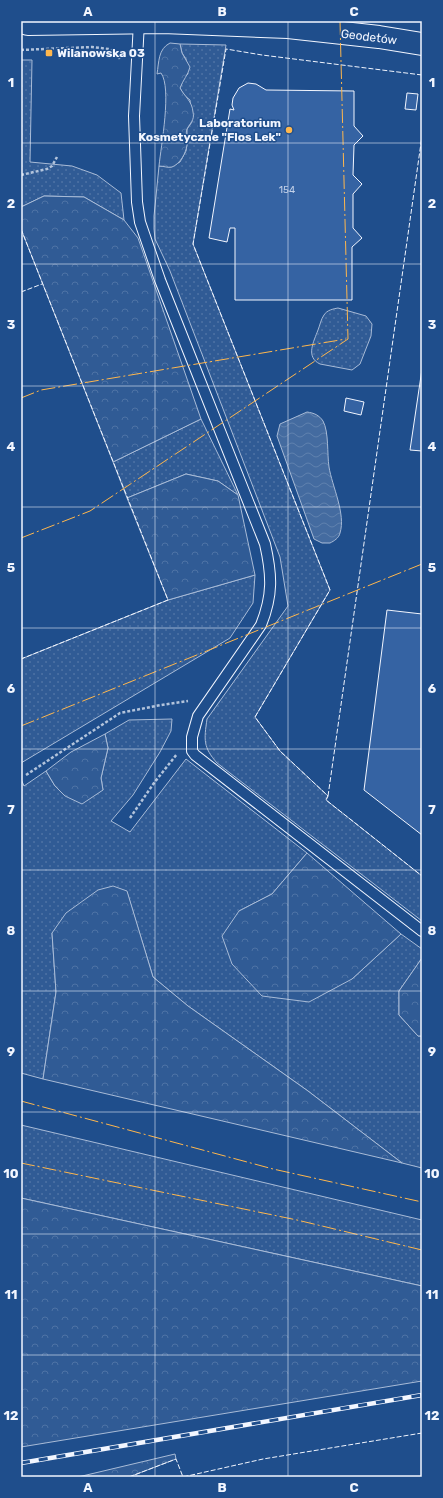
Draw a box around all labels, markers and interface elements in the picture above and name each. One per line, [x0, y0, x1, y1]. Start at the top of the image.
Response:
text: A [83, 4, 93, 19]
text: B [217, 4, 227, 19]
text: C [349, 4, 359, 19]
street label: Geodetów [340, 27, 398, 47]
place label: Wilanowska 03 [57, 46, 145, 60]
marker: Wilanowska 03 [44, 48, 54, 58]
text: 1 [8, 75, 14, 90]
text: 1 [429, 75, 435, 90]
place label: Laboratorium Kosmetyczne "Flos Lek" [138, 116, 281, 144]
marker: Laboratorium Kosmetyczne "Flos Lek" [284, 125, 294, 135]
house number: 154 [279, 184, 295, 196]
text: 2 [7, 196, 15, 211]
text: 2 [428, 196, 436, 211]
text: 3 [7, 317, 16, 332]
text: 3 [428, 317, 437, 332]
text: 4 [7, 439, 16, 454]
text: 4 [428, 439, 437, 454]
text: 5 [7, 560, 15, 575]
text: 5 [428, 560, 436, 575]
text: 6 [7, 681, 16, 696]
text: 6 [428, 681, 437, 696]
text: 7 [7, 802, 15, 817]
text: 7 [428, 802, 436, 817]
text: 8 [7, 923, 16, 938]
text: 8 [428, 923, 437, 938]
text: 9 [7, 1044, 15, 1059]
text: 9 [428, 1044, 436, 1059]
text: 10 [3, 1166, 19, 1181]
text: 10 [424, 1166, 440, 1181]
text: 11 [5, 1287, 17, 1302]
text: 11 [426, 1287, 438, 1302]
text: 12 [4, 1408, 18, 1423]
text: 12 [425, 1408, 439, 1423]
text: A [83, 1480, 93, 1495]
text: B [217, 1480, 227, 1495]
text: C [349, 1480, 359, 1495]

